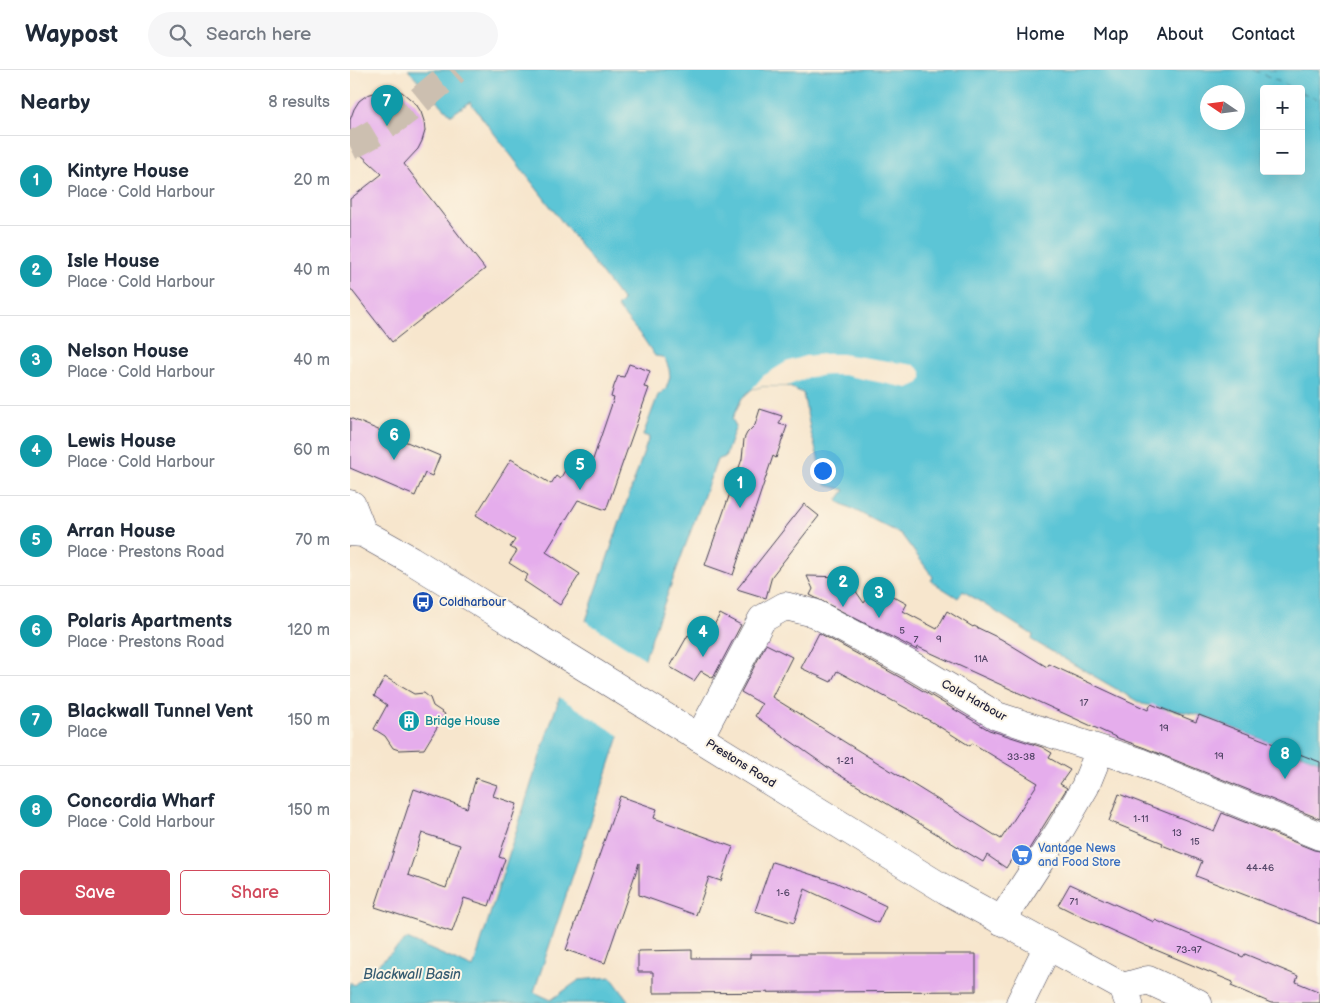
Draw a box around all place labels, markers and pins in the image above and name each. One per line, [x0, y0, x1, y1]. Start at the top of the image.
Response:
pin: 7 [371, 85, 403, 126]
pin: 6 [378, 419, 410, 460]
pin: 5 [564, 449, 596, 490]
pin: 1 [724, 467, 756, 508]
pin: 2 [827, 566, 859, 607]
pin: 3 [863, 577, 895, 618]
bus stop icon: Coldharbour [411, 590, 435, 614]
place label: Coldharbour [439, 595, 507, 610]
pin: 4 [687, 616, 719, 657]
building icon: Bridge House [397, 709, 421, 733]
place label: Bridge House [425, 714, 500, 729]
pin: 8 [1269, 738, 1301, 779]
place label: Vantage News and Food Store [1038, 841, 1121, 870]
supermarket icon: Vantage News and Food Store [1010, 843, 1034, 867]

